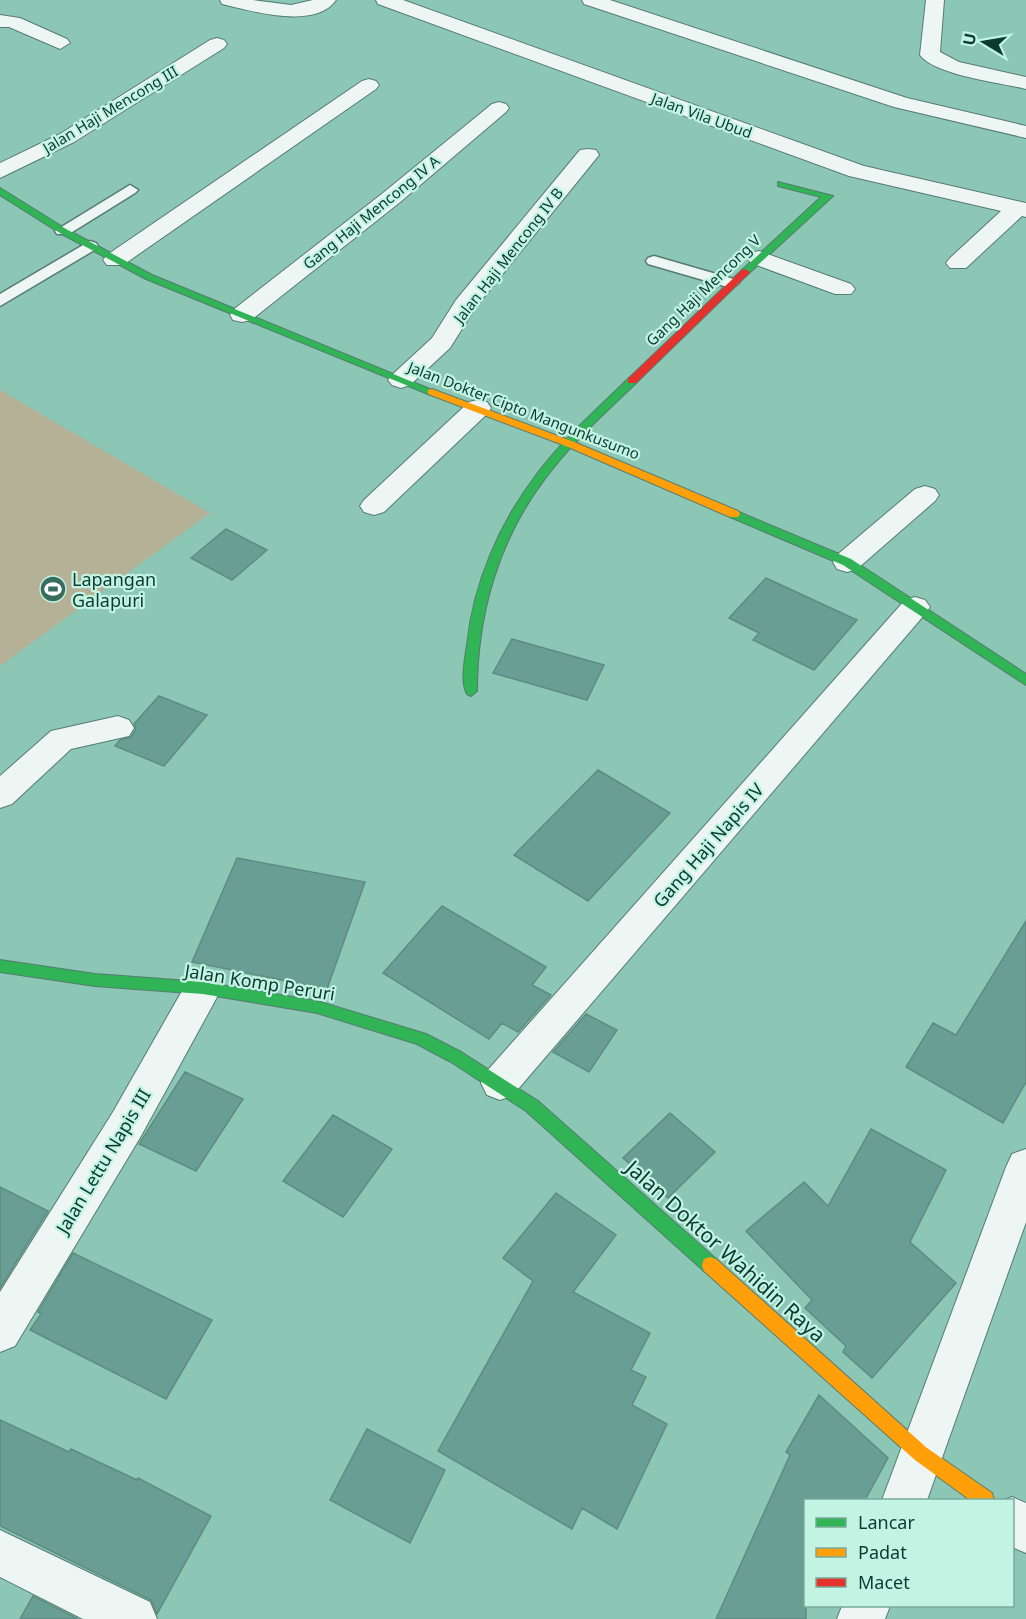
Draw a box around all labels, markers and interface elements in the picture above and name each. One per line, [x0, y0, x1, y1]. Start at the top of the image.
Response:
north arrow [954, 12, 1014, 72]
text: U [957, 31, 981, 47]
street label: Jalan Haji Mencong III [37, 61, 181, 158]
street label: Jalan Vila Ubud [647, 87, 755, 142]
street label: Gang Haji Mencong IV A [298, 150, 444, 273]
street label: Jalan Haji Mencong IV B [448, 183, 567, 328]
street label: Gang Haji Mencong V [641, 230, 765, 350]
street label: Jalan Dokter Cipto Mangunkusumo [403, 356, 643, 464]
place label: Lapangan Galapuri [72, 567, 156, 612]
sports icon: Lapangan Galapuri [38, 574, 68, 604]
street label: Gang Haji Napis IV [647, 778, 769, 912]
street label: Jalan Komp Peruri [181, 958, 337, 1006]
street label: Jalan Lettu Napis III [49, 1084, 156, 1240]
street label: Jalan Doktor Wahidin Raya [618, 1152, 832, 1348]
legend [804, 1499, 1014, 1607]
text: Lancar [858, 1510, 915, 1534]
text: Padat [858, 1540, 907, 1564]
text: Macet [858, 1570, 910, 1594]

